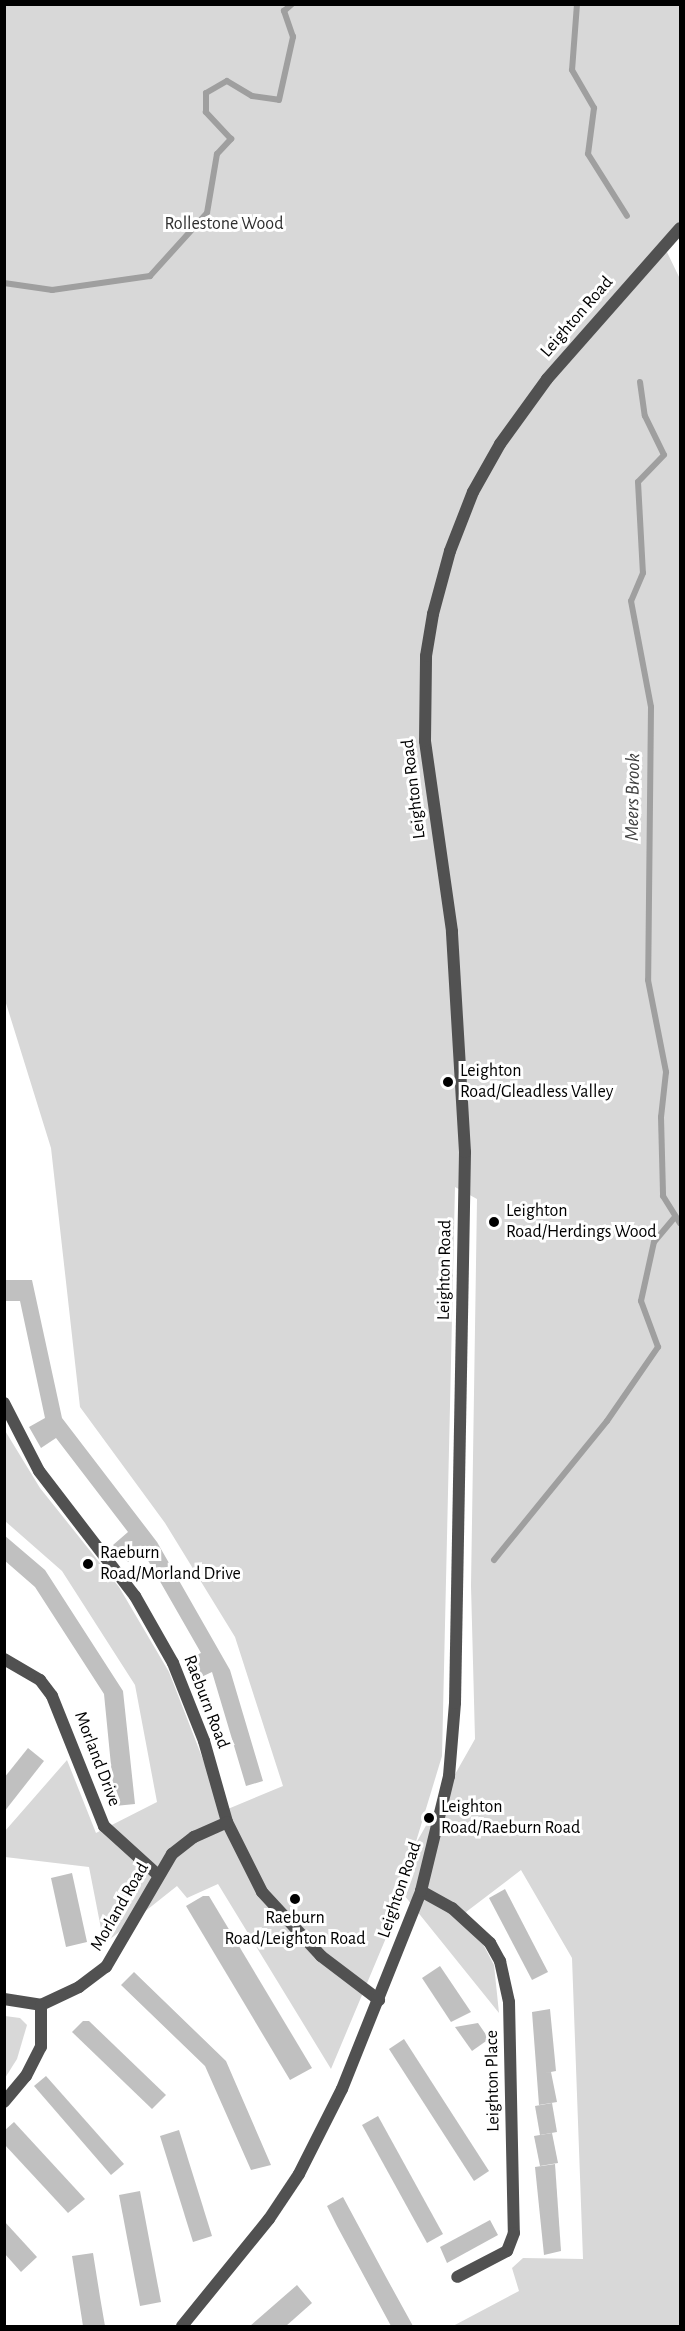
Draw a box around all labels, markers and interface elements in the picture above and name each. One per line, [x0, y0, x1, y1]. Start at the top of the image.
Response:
park label: Rollestone Wood [164, 213, 284, 235]
street label: Leighton Road [536, 272, 618, 362]
street label: Leighton Road [397, 738, 431, 840]
water label: Meers Brook [620, 753, 646, 841]
place label: Leighton Road/Gleadless Valley [460, 1061, 613, 1104]
marker: Leighton Road/Gleadless Valley [441, 1075, 455, 1089]
place label: Leighton Road/Herdings Wood [506, 1201, 657, 1244]
marker: Leighton Road/Herdings Wood [487, 1215, 501, 1229]
street label: Leighton Road [433, 1220, 457, 1320]
place label: Raeburn Road/Morland Drive [100, 1543, 241, 1586]
marker: Raeburn Road/Morland Drive [81, 1557, 95, 1571]
street label: Raeburn Road [178, 1652, 234, 1752]
street label: Morland Drive [69, 1708, 125, 1810]
place label: Leighton Road/Raeburn Road [441, 1797, 580, 1840]
marker: Leighton Road/Raeburn Road [422, 1811, 436, 1825]
street label: Leighton Road [373, 1839, 427, 1941]
street label: Morland Road [86, 1859, 154, 1955]
marker: Raeburn Road/Leighton Road [288, 1892, 302, 1906]
place label: Raeburn Road/Leighton Road [224, 1908, 366, 1950]
street label: Leighton Place [481, 2030, 505, 2132]

